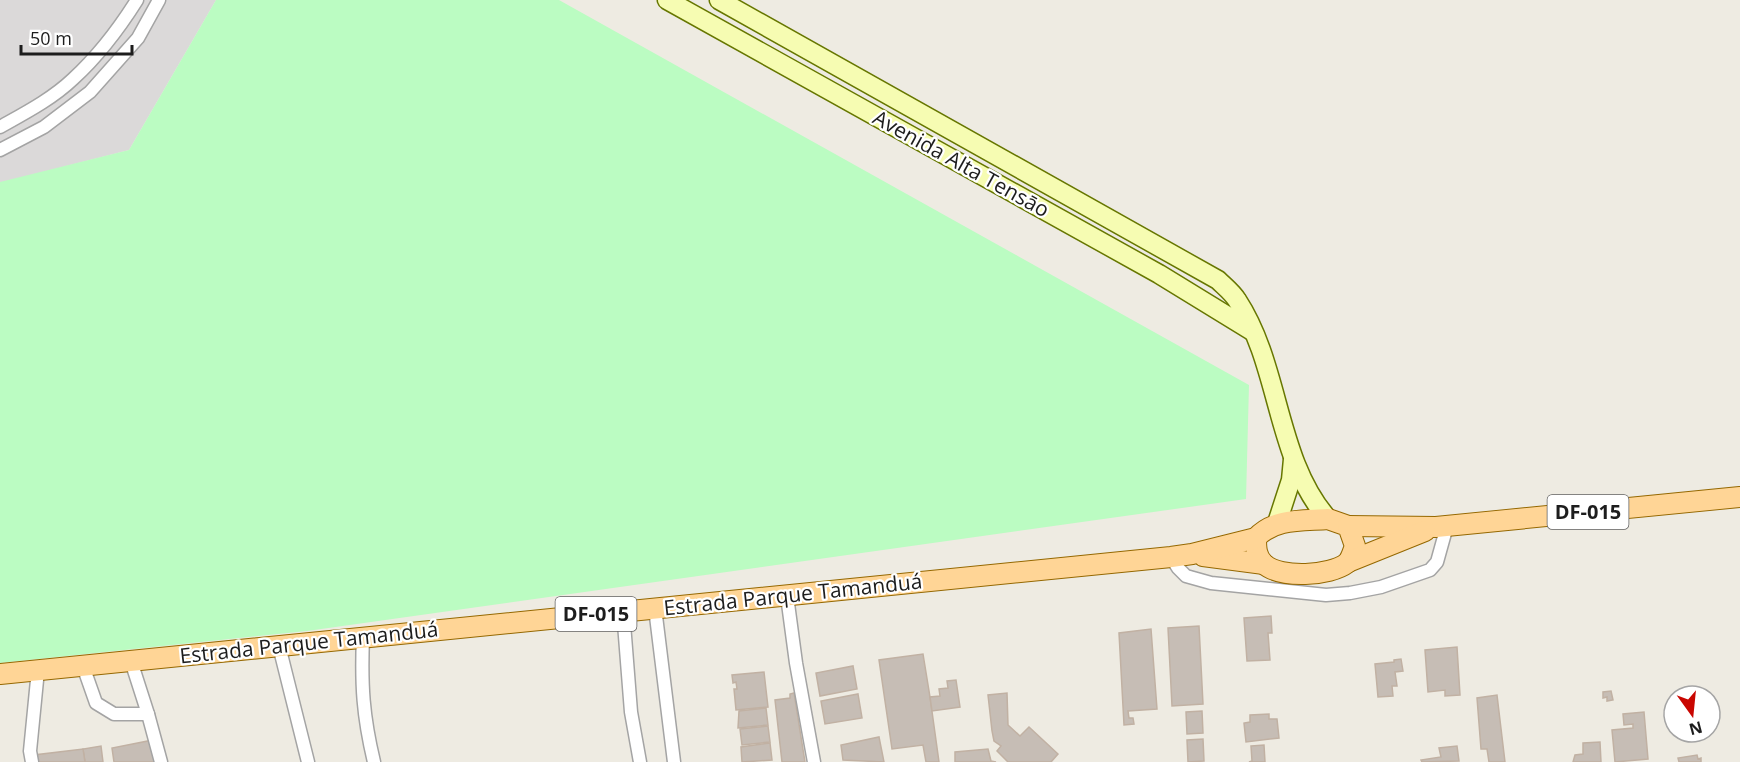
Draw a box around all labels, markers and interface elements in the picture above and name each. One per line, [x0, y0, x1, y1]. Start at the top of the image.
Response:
scale bar [21, 18, 132, 56]
text: 50 m [30, 26, 72, 50]
street label: Avenida Alta Tensāo [868, 103, 1055, 223]
road number: DF-015 [1548, 495, 1628, 529]
street label: Estrada Parque Tamanduá [662, 567, 924, 622]
road number: DF-015 [556, 597, 636, 631]
street label: Estrada Parque Tamanduá [178, 615, 440, 670]
north arrow [1662, 684, 1722, 744]
text: N [1687, 716, 1705, 741]

